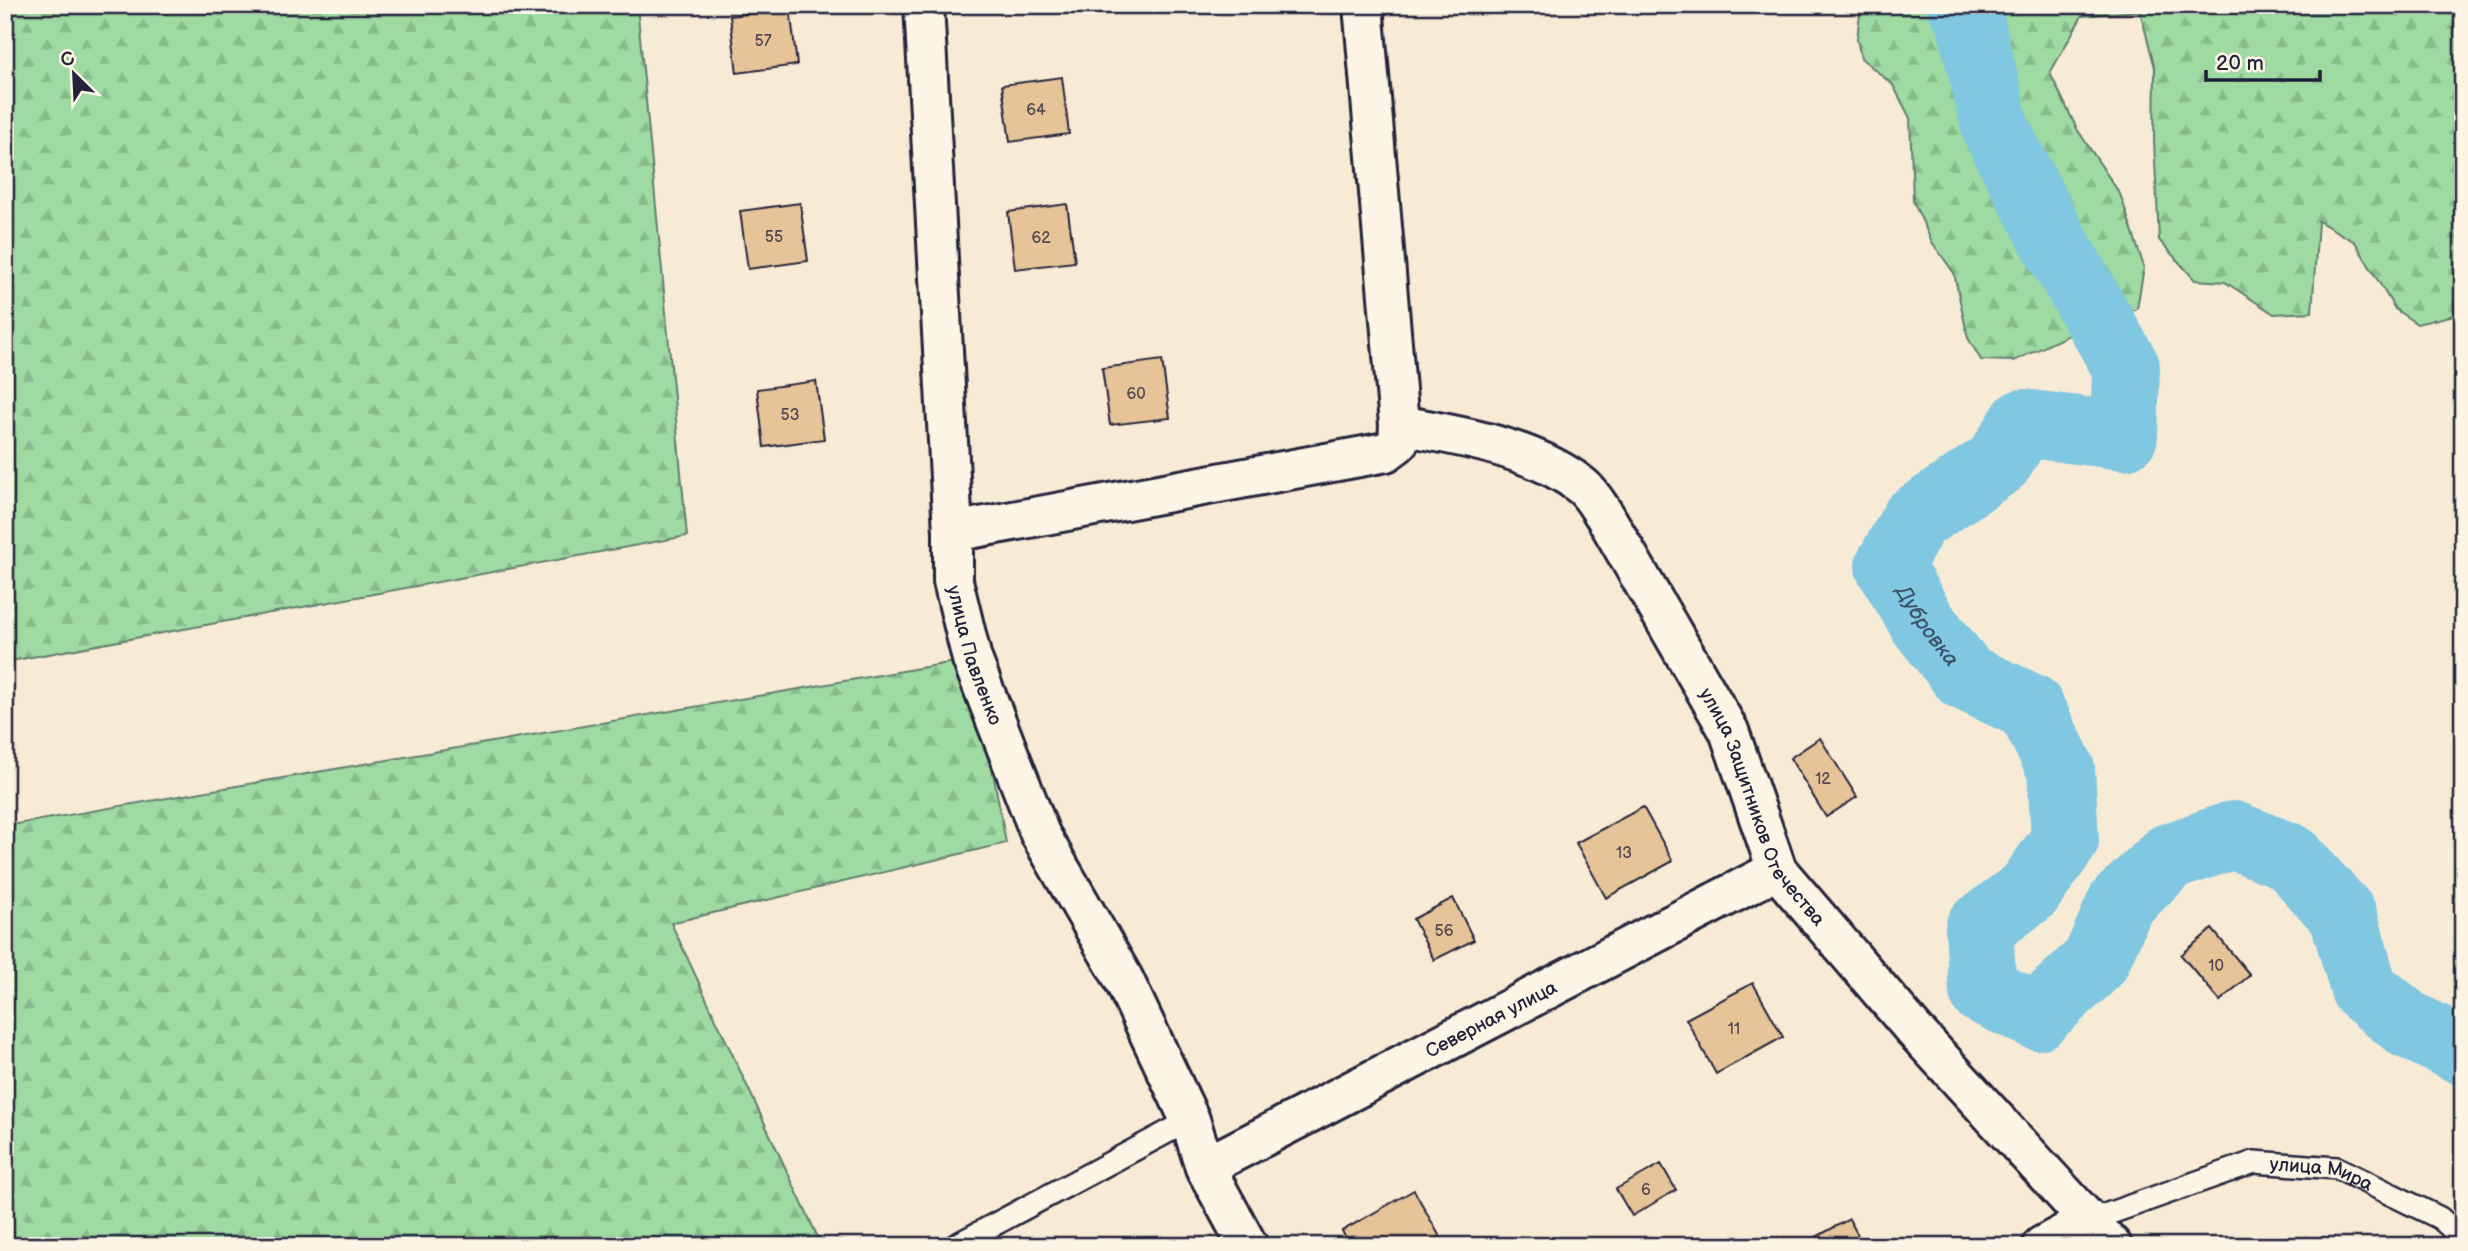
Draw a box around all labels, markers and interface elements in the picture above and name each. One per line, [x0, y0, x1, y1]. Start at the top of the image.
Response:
house number: 57 [754, 32, 772, 51]
north arrow [38, 38, 108, 108]
scale bar [2206, 38, 2319, 82]
text: С [57, 47, 78, 73]
text: 20 m [2216, 51, 2264, 76]
house number: 64 [1026, 101, 1046, 120]
house number: 55 [765, 228, 783, 247]
house number: 62 [1031, 229, 1051, 248]
house number: 60 [1126, 385, 1146, 404]
house number: 53 [780, 406, 800, 425]
water label: Дубровка [1889, 579, 1964, 672]
street label: улица Павленко [941, 583, 1006, 729]
street label: улица Защитников Отечества [1694, 684, 1830, 931]
house number: 12 [1815, 770, 1831, 789]
house number: 13 [1616, 844, 1632, 863]
house number: 56 [1435, 922, 1454, 941]
house number: 10 [2208, 957, 2224, 976]
street label: Северная улица [1422, 976, 1561, 1064]
house number: 11 [1728, 1020, 1740, 1039]
street label: улица Мира [2269, 1153, 2376, 1197]
house number: 6 [1641, 1181, 1651, 1200]

